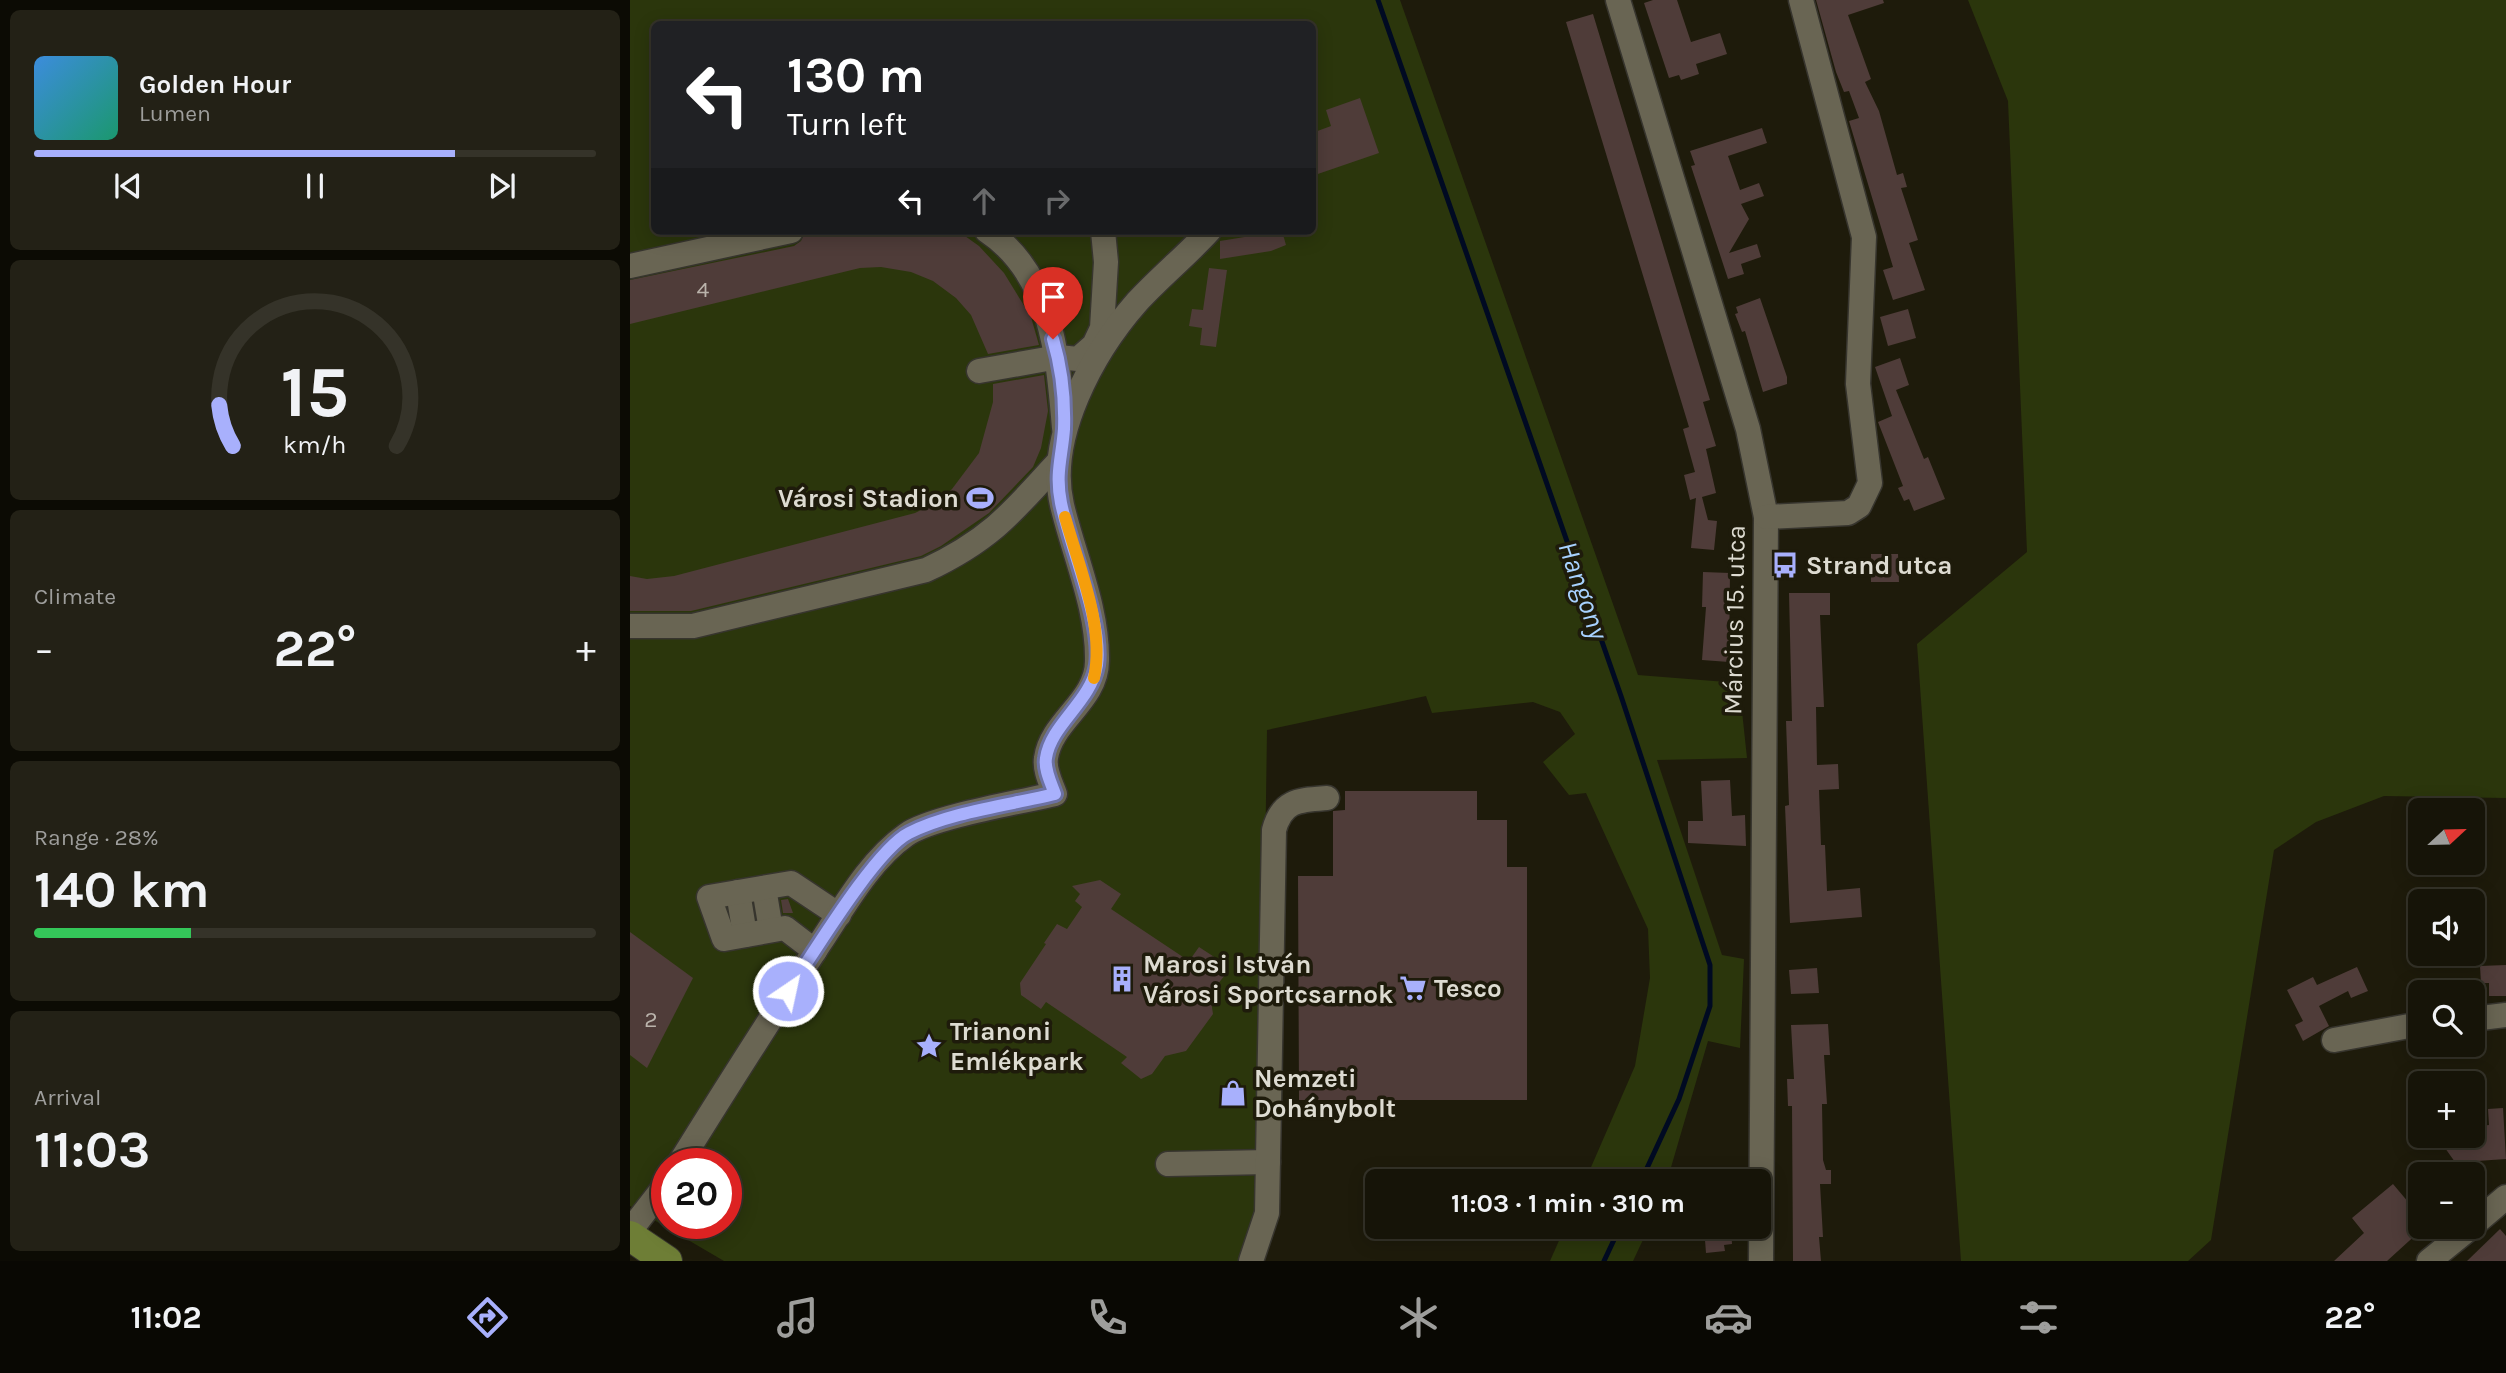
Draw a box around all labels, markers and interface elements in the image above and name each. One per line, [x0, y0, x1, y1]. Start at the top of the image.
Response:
text: 130 m [787, 47, 925, 104]
icon: left [672, 49, 763, 140]
text: Golden Hour [139, 69, 291, 100]
text: Lumen [139, 100, 211, 127]
text: Turn left [787, 106, 907, 143]
icon: previous [109, 167, 147, 205]
icon: pause [296, 167, 334, 205]
icon: next [483, 167, 521, 205]
icon: left [892, 182, 930, 220]
icon: ahead [965, 182, 1003, 220]
icon: right [1038, 182, 1076, 220]
pin [1023, 267, 1083, 339]
house number: 4 [697, 276, 710, 303]
icon: arrive [1034, 278, 1072, 316]
text: 15 [281, 350, 349, 435]
text: km/h [283, 430, 347, 459]
place label: Városi Stadion [778, 483, 959, 514]
sports icon: Városi Stadion [965, 483, 995, 513]
street label: Március 15. utca [1717, 525, 1752, 715]
water label: Hangony [1551, 537, 1616, 644]
bus stop icon: Strand utca [1770, 550, 1800, 580]
place label: Strand utca [1806, 550, 1953, 581]
text: Climate [34, 583, 116, 610]
text: 22° [273, 618, 357, 679]
text: − [34, 627, 54, 672]
text: + [576, 627, 596, 672]
north arrow [2408, 798, 2485, 875]
map controls [2408, 798, 2485, 1239]
text: Range · 28% [34, 824, 159, 851]
text: 140 km [34, 859, 210, 920]
button: sound [2408, 889, 2485, 966]
place label: Marosi István Városi Sportcsarnok [1143, 949, 1393, 1010]
position arrow [751, 954, 825, 1028]
building icon: Marosi István Városi Sportcsarnok [1107, 964, 1137, 994]
supermarket icon: Tesco [1398, 973, 1428, 1003]
place label: Tesco [1434, 973, 1502, 1004]
button: search [2408, 980, 2485, 1057]
house number: 2 [644, 1006, 658, 1033]
place label: Trianoni Emlékpark [950, 1016, 1084, 1077]
place icon: Trianoni Emlékpark [914, 1031, 944, 1061]
place label: Nemzeti Dohánybolt [1254, 1063, 1396, 1124]
button: + [2408, 1071, 2485, 1148]
shop icon: Nemzeti Dohánybolt [1218, 1078, 1248, 1108]
text: Arrival [34, 1084, 101, 1111]
text: 11:03 [34, 1119, 150, 1180]
speed limit sign: 20 [651, 1148, 742, 1239]
button: − [2408, 1162, 2485, 1239]
text: 11:03 · 1 min · 310 m [1451, 1188, 1685, 1219]
icon: directions [463, 1293, 512, 1342]
icon: music [773, 1293, 822, 1342]
icon: phone [1083, 1293, 1132, 1342]
icon: climate [1394, 1293, 1443, 1342]
icon: car [1704, 1293, 1753, 1342]
icon: filters [2014, 1293, 2063, 1342]
text: 11:02 [131, 1299, 202, 1336]
text: 22° [2324, 1299, 2375, 1336]

